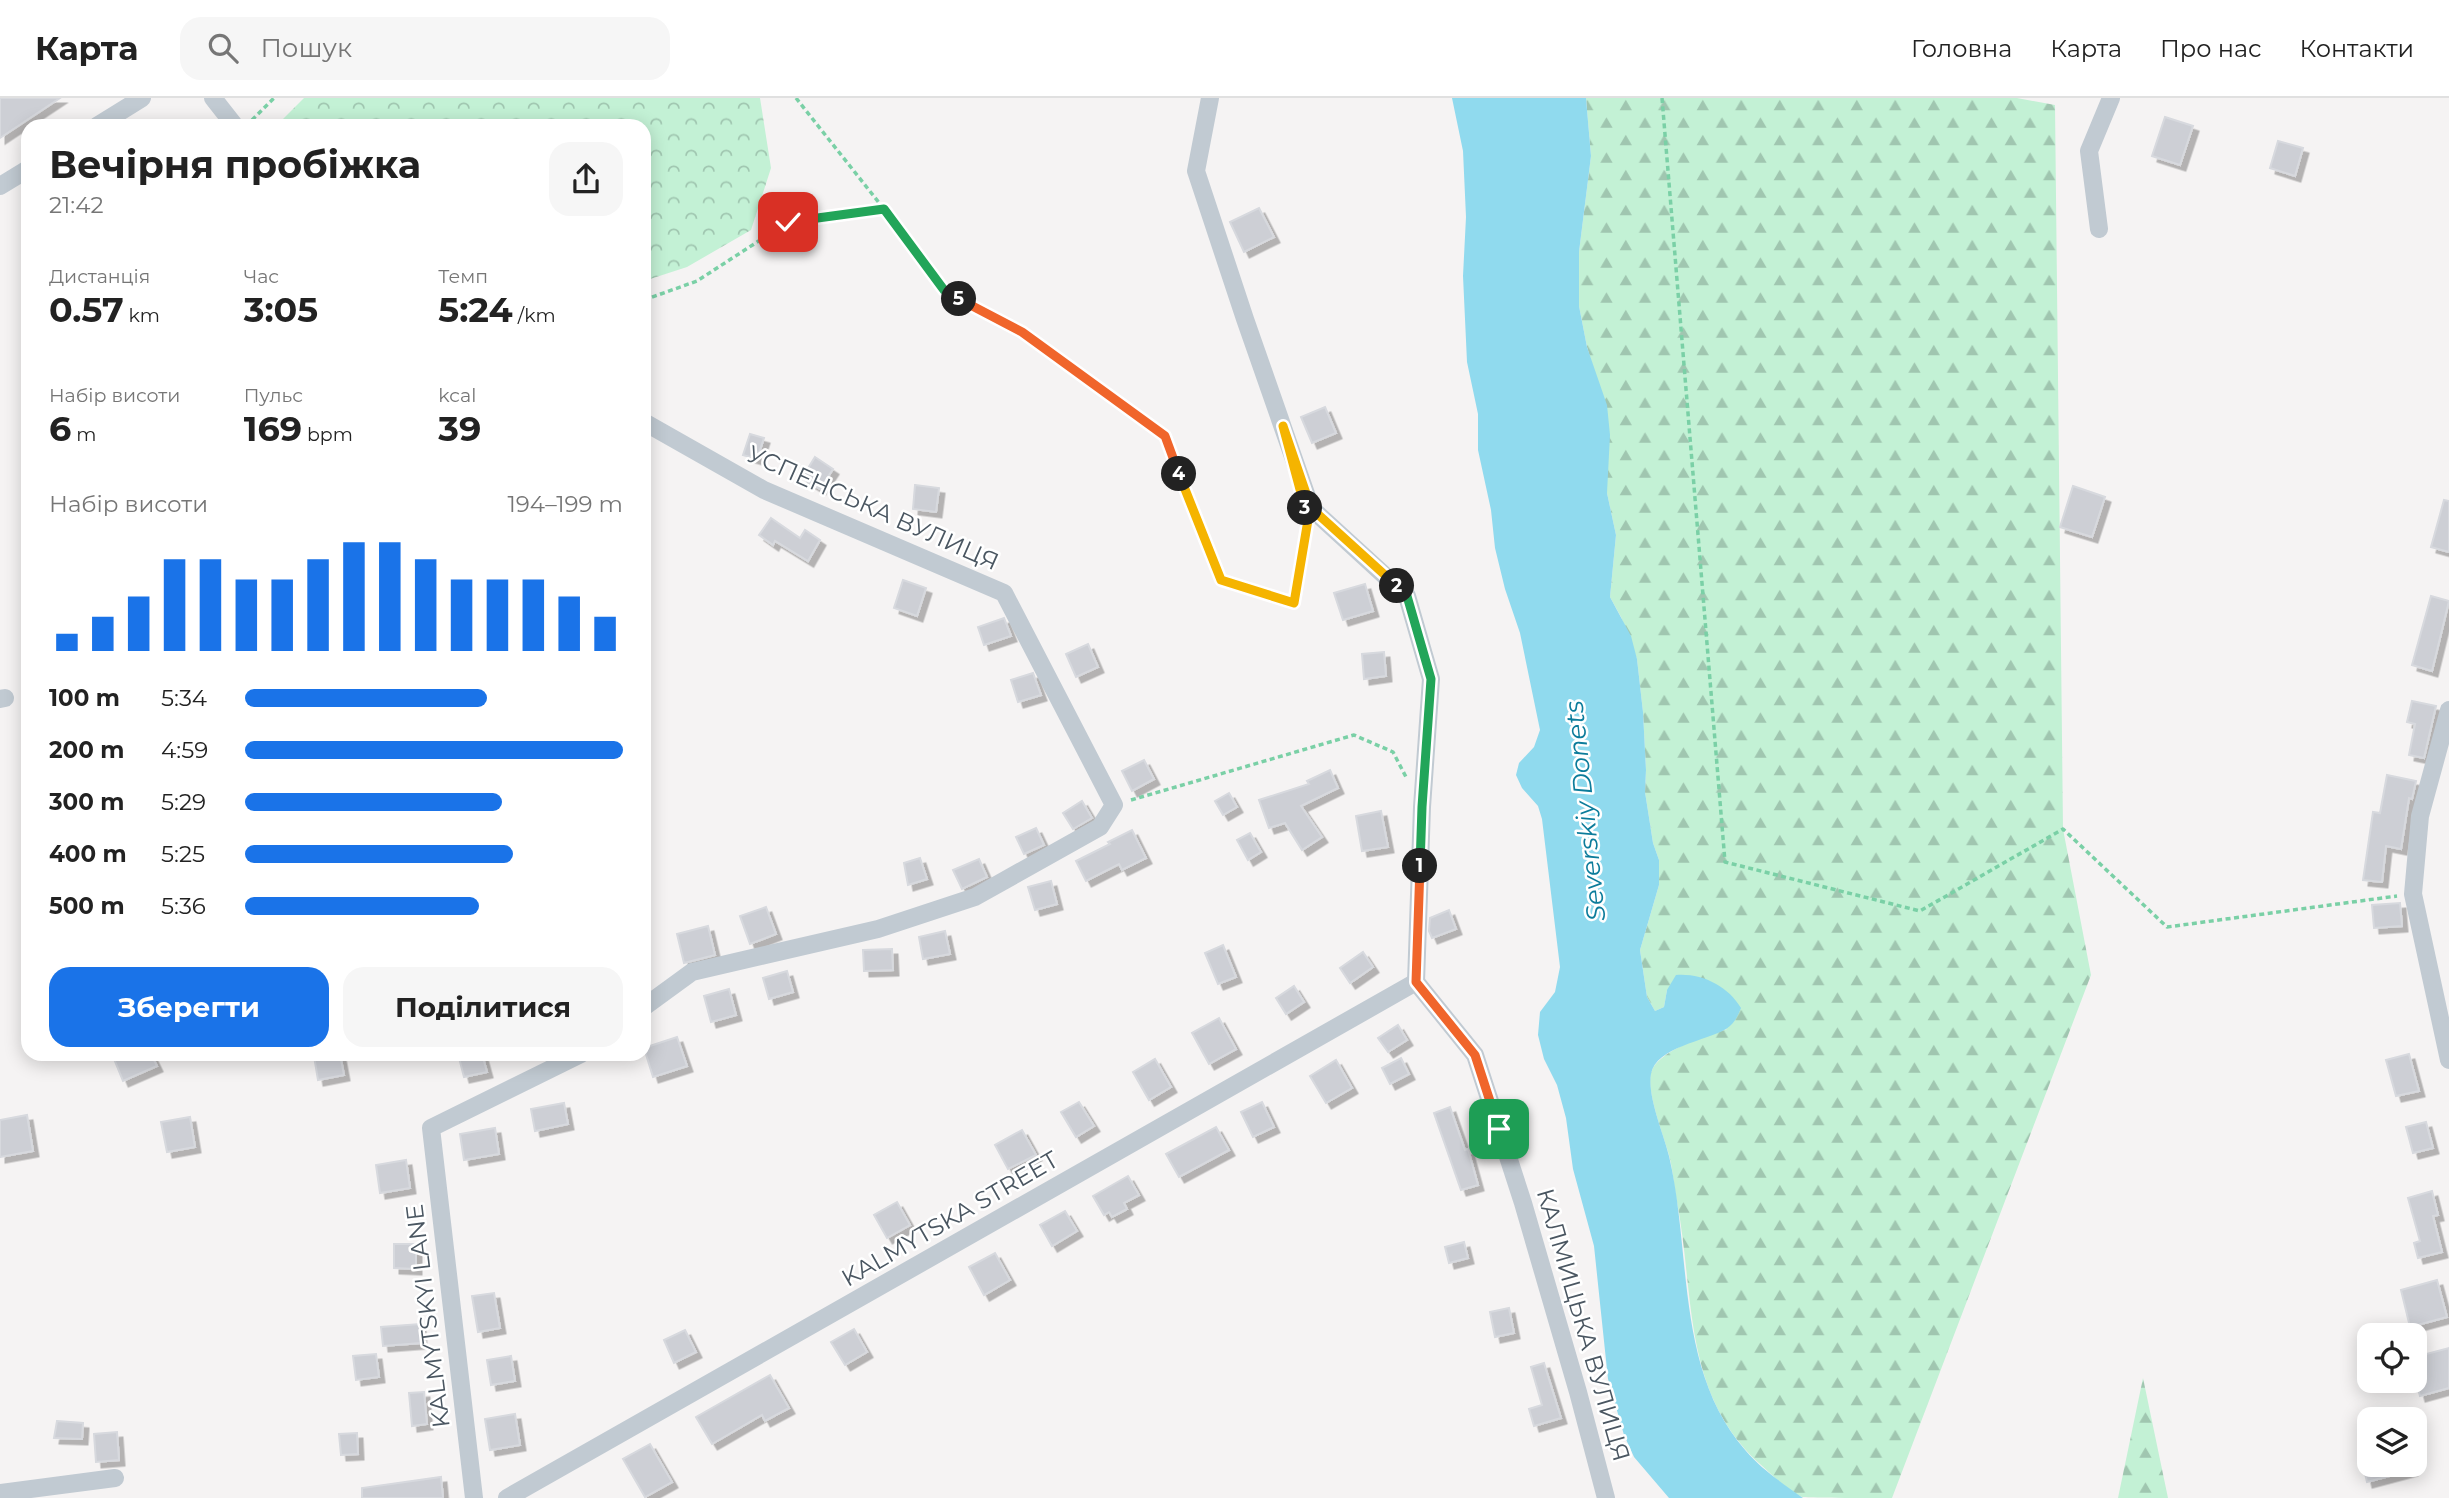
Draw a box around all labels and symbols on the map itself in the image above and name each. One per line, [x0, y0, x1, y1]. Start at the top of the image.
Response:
pin [758, 192, 818, 252]
pin: 5 [942, 282, 976, 316]
street label: УСПЕНСЬКА ВУЛИЦЯ [743, 439, 1003, 576]
pin: 4 [1162, 456, 1196, 492]
pin: 3 [1288, 490, 1322, 526]
pin: 2 [1380, 568, 1414, 603]
water label: Severskiy Donets [1557, 699, 1612, 923]
pin: 1 [1402, 848, 1438, 884]
pin [1469, 1099, 1529, 1159]
street label: KALMYTSKA STREET [836, 1145, 1063, 1292]
street label: КАЛМИЦЬКА ВУЛИЦЯ [1531, 1185, 1636, 1465]
street label: KALMYTSKYI LANE [399, 1203, 456, 1429]

